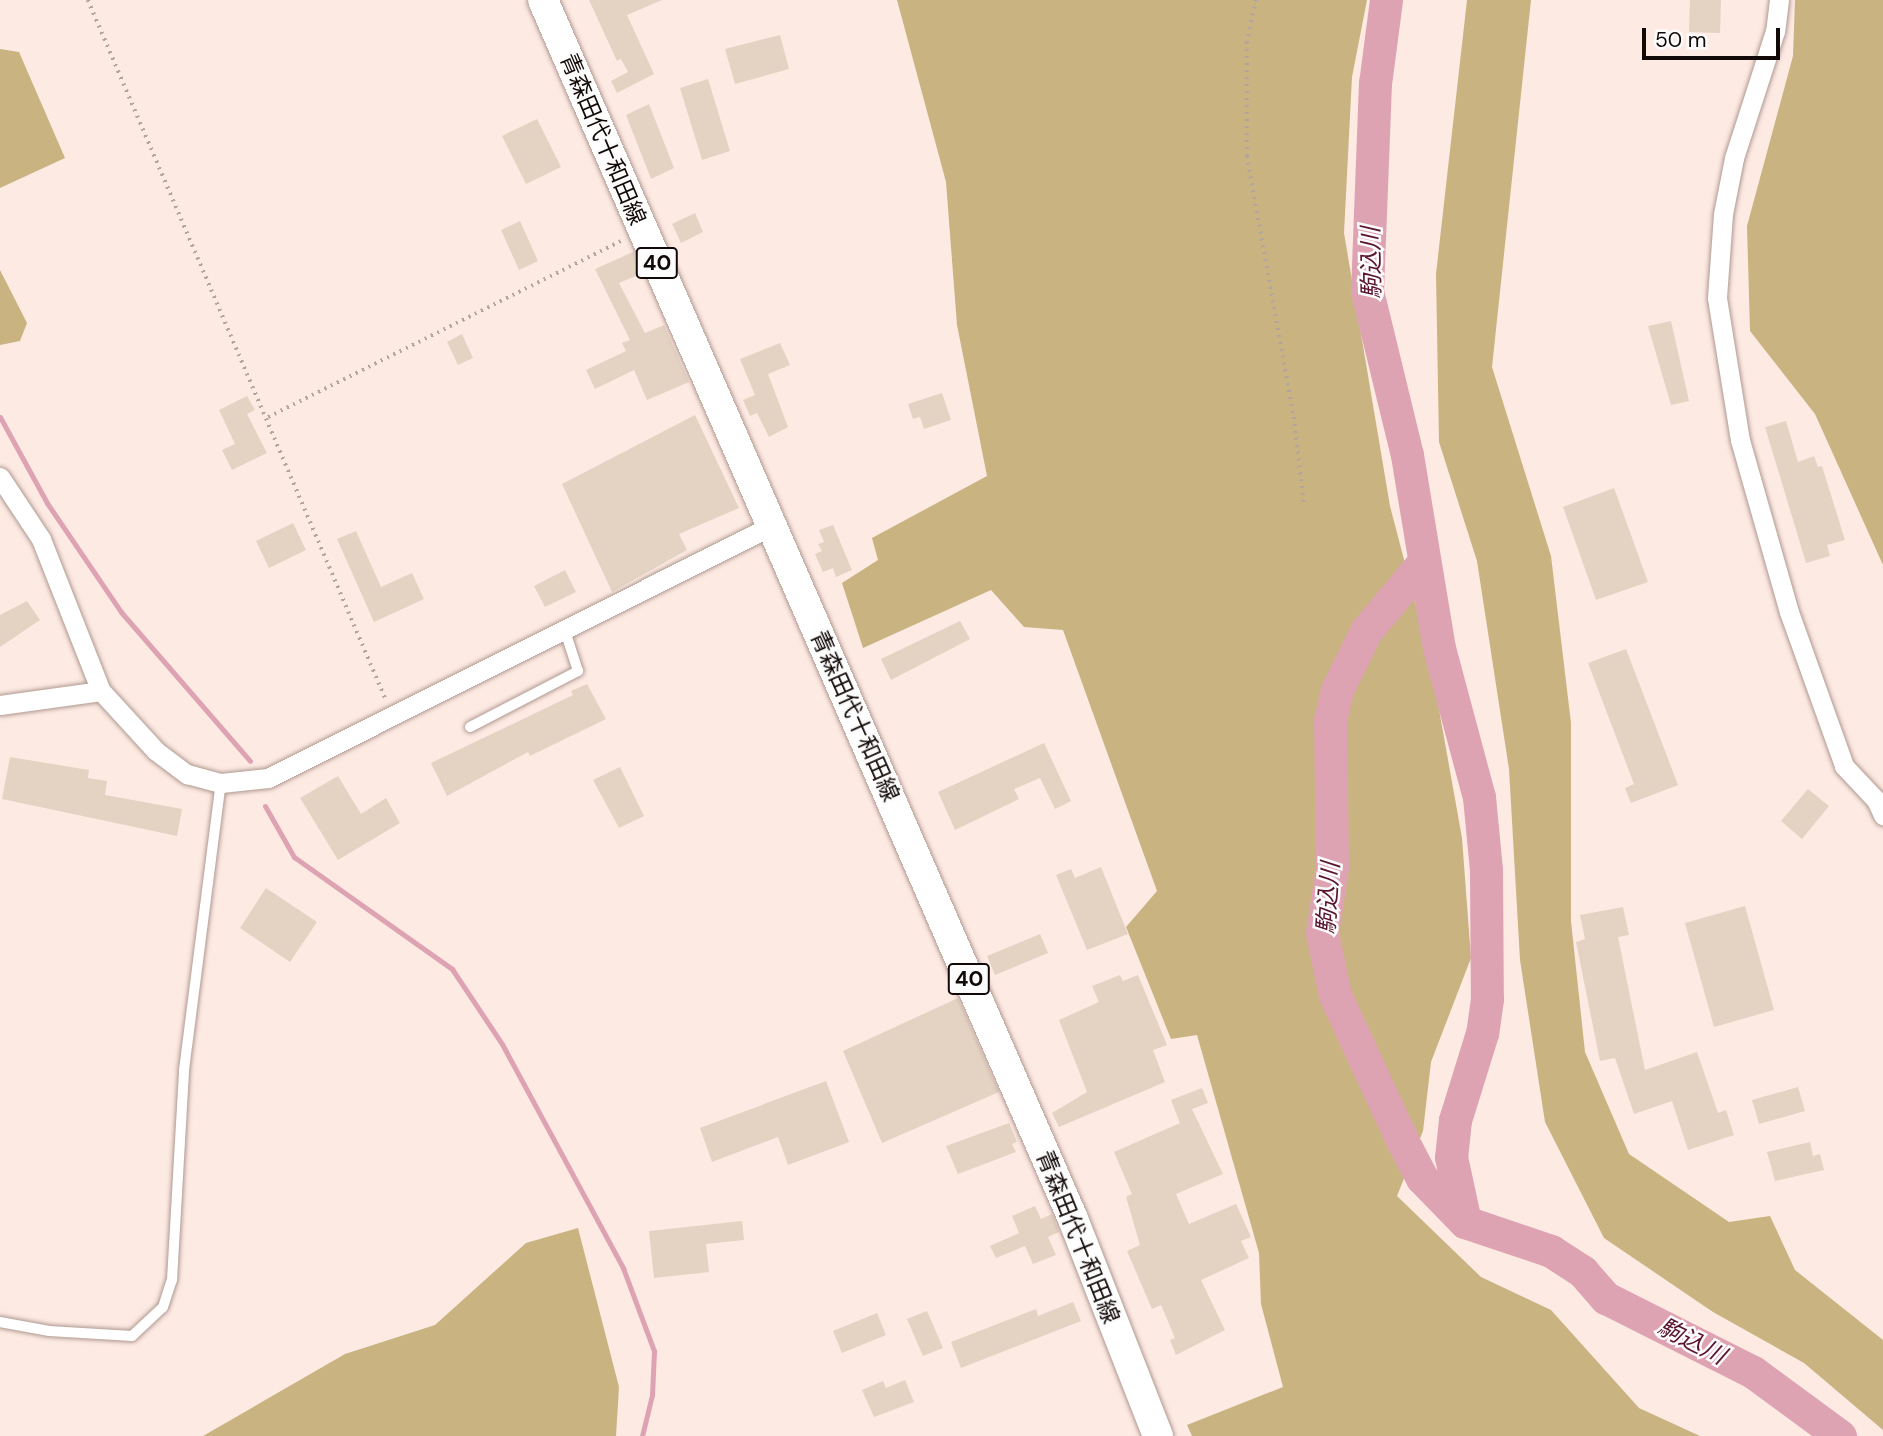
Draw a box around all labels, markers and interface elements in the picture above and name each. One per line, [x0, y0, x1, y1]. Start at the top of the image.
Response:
scale bar [1645, 14, 1783, 58]
text: 50 m [1655, 26, 1706, 54]
street label: 青森田代十和田線 [554, 49, 652, 229]
water label: 駒込川 [1356, 227, 1386, 299]
road number: 40 [634, 246, 680, 280]
street label: 青森田代十和田線 [805, 626, 905, 806]
water label: 駒込川 [1311, 861, 1345, 935]
road number: 40 [946, 962, 992, 996]
street label: 青森田代十和田線 [1031, 1147, 1125, 1327]
water label: 駒込川 [1653, 1312, 1731, 1370]

